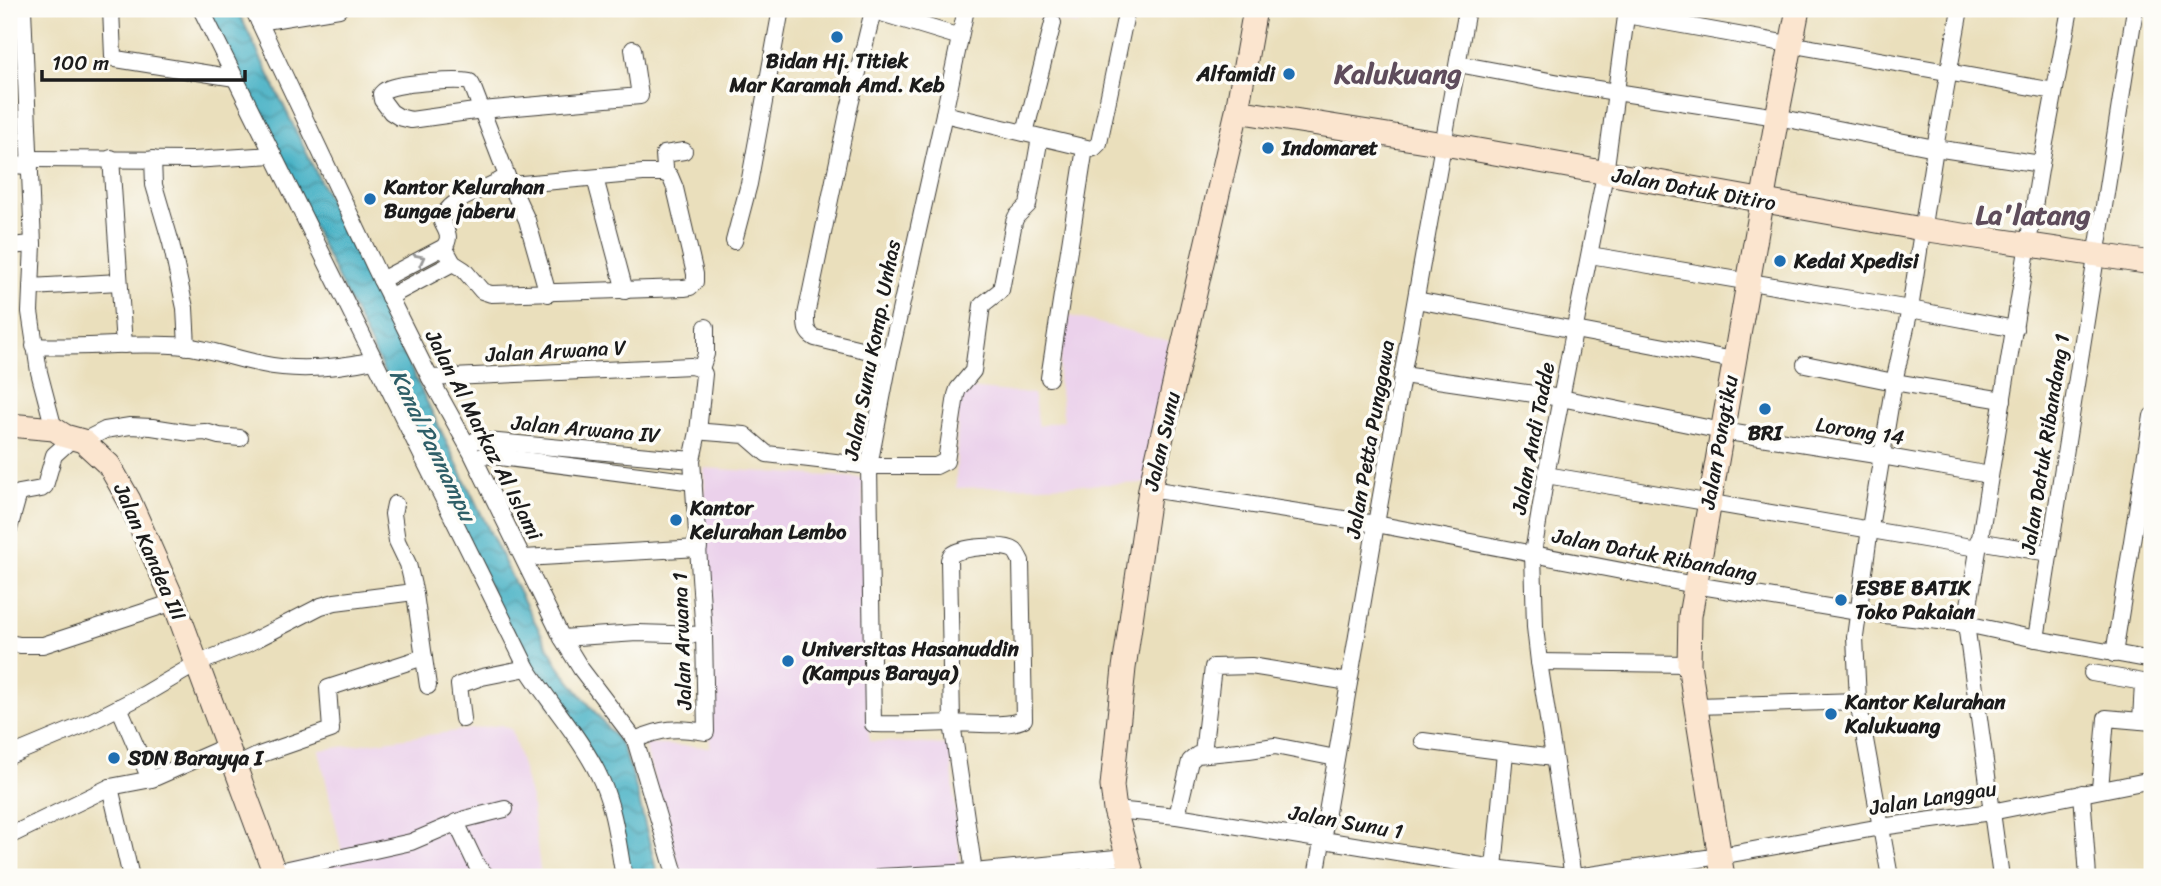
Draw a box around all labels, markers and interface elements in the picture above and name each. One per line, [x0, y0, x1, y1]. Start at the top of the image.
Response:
marker: Bidan Hj. Titiek Mar Karamah Amd. Keb [829, 29, 845, 45]
scale bar [42, 38, 245, 82]
place label: Bidan Hj. Titiek Mar Karamah Amd. Keb [728, 42, 945, 104]
text: 100 m [52, 44, 109, 82]
district label: Kalukuang [1333, 49, 1462, 98]
place label: Alfamidi [1196, 55, 1276, 93]
marker: Alfamidi [1281, 66, 1297, 82]
place label: Indomaret [1281, 129, 1379, 167]
marker: Indomaret [1260, 140, 1276, 156]
street label: Jalan Datuk Ditiro [1608, 156, 1779, 222]
place label: Kantor Kelurahan Bungae jaberu [383, 168, 545, 230]
district label: La'latang [1975, 190, 2091, 239]
marker: Kantor Kelurahan Bungae jaberu [362, 191, 378, 207]
street label: Jalan Sunu Komp. Unhas [832, 236, 912, 464]
place label: Kedai Xpedisi [1793, 242, 1920, 280]
marker: Kedai Xpedisi [1772, 253, 1788, 269]
one-way arrow [413, 254, 425, 268]
street label: Jalan Al Markaz Al Islami [414, 322, 554, 548]
street label: Jalan Arwana V [484, 328, 628, 374]
street label: Jalan Datuk Ribandang 1 [2009, 331, 2081, 558]
street label: Jalan Petta Punggawa [1334, 336, 1406, 542]
street label: Jalan Andi Tadde [1499, 358, 1566, 518]
water label: Kanal Pannampu [378, 362, 488, 531]
street label: Jalan Pongtiku [1688, 371, 1750, 513]
street label: Jalan Sunu [1132, 387, 1192, 495]
marker: BRI [1757, 401, 1773, 417]
street label: Jalan Arwana IV [509, 403, 663, 454]
street label: Lorong 14 [1813, 405, 1907, 457]
place label: BRI [1748, 414, 1784, 452]
street label: Jalan Kandea III [102, 476, 198, 628]
place label: Kantor Kelurahan Lembo [689, 489, 847, 551]
marker: Kantor Kelurahan Lembo [668, 512, 684, 528]
street label: Jalan Datuk Ribandang [1548, 516, 1761, 594]
place label: ESBE BATIK Toko Pakaian [1855, 569, 1976, 631]
street label: Jalan Arwana 1 [661, 572, 703, 711]
marker: ESBE BATIK Toko Pakaian [1833, 592, 1849, 608]
place label: Universitas Hasanuddin (Kampus Baraya) [802, 630, 1020, 692]
marker: Universitas Hasanuddin (Kampus Baraya) [780, 653, 796, 669]
place label: Kantor Kelurahan Kalukuang [1844, 683, 2006, 745]
marker: Kantor Kelurahan Kalukuang [1823, 706, 1839, 722]
place label: SDN Barayya I [127, 739, 265, 777]
marker: SDN Barayya I [106, 750, 122, 766]
street label: Jalan Langgau [1866, 769, 2000, 827]
street label: Jalan Sunu 1 [1285, 793, 1406, 851]

